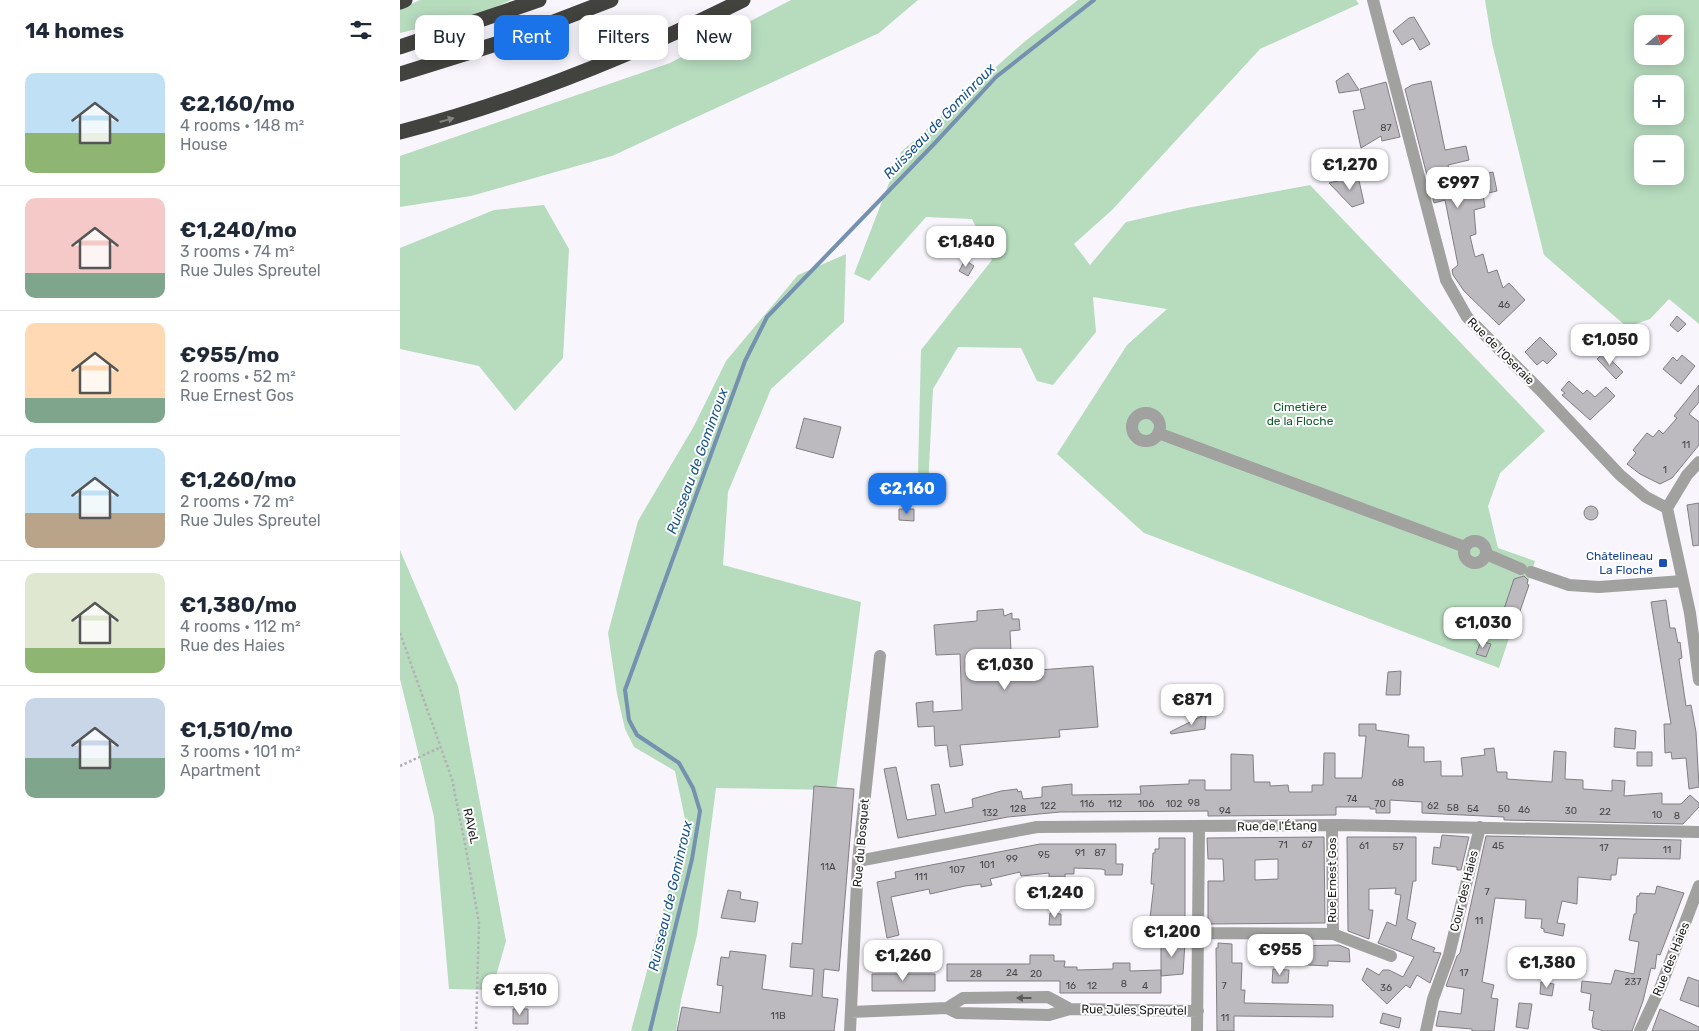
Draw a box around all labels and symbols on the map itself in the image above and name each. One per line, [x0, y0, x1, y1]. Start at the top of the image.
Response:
north arrow [1634, 15, 1684, 65]
water label: Ruisseau de Gominroux [880, 60, 999, 183]
one-way arrow [440, 115, 455, 123]
house number: 87 [1380, 122, 1392, 134]
pin: €1,270 [1309, 148, 1391, 191]
pin: €997 [1428, 166, 1488, 209]
pin: €1,840 [925, 226, 1007, 268]
house number: 46 [1498, 299, 1510, 311]
street label: Rue de l'Oseraie [1465, 315, 1538, 388]
pin: €1,050 [1569, 324, 1651, 366]
water label: Ruisseau de Gominroux [663, 385, 732, 536]
park label: Cimetière de la Floche [1267, 400, 1334, 428]
house number: 11 [1682, 439, 1690, 451]
house number: 1 [1663, 464, 1667, 476]
pin: €2,160 [866, 472, 948, 515]
place label: Châtelineau La Floche [1586, 549, 1653, 577]
marker: Châtelineau La Floche [1657, 557, 1669, 569]
pin: €1,030 [1442, 606, 1524, 649]
pin: €1,030 [964, 648, 1046, 691]
pin: €871 [1162, 684, 1222, 726]
house number: 68 [1392, 777, 1404, 789]
house number: 74 [1347, 793, 1358, 805]
house number: 98 [1188, 797, 1200, 809]
street label: Rue du Bosquet [850, 798, 872, 888]
house number: 116 [1080, 798, 1094, 810]
house number: 112 [1108, 798, 1122, 810]
house number: 106 [1138, 798, 1154, 810]
house number: 102 [1166, 798, 1182, 810]
house number: 70 [1374, 798, 1386, 810]
house number: 122 [1040, 800, 1056, 812]
house number: 62 [1427, 800, 1439, 812]
house number: 58 [1447, 802, 1459, 814]
house number: 128 [1010, 803, 1026, 815]
house number: 54 [1467, 803, 1479, 815]
house number: 50 [1498, 803, 1510, 815]
house number: 46 [1518, 804, 1530, 816]
house number: 94 [1219, 805, 1231, 817]
house number: 30 [1565, 805, 1577, 817]
house number: 22 [1599, 806, 1611, 818]
street label: RAVeL [460, 807, 482, 845]
house number: 132 [982, 807, 998, 819]
house number: 10 [1652, 809, 1662, 821]
house number: 8 [1674, 810, 1680, 822]
street label: Rue de l'Étang [1237, 818, 1317, 834]
water label: Ruisseau de Gominroux [645, 819, 696, 973]
street label: Rue Ernest Gos [1325, 837, 1339, 923]
house number: 71 [1278, 839, 1288, 851]
house number: 67 [1302, 839, 1312, 851]
house number: 61 [1359, 840, 1369, 852]
house number: 45 [1492, 840, 1504, 852]
house number: 57 [1392, 841, 1404, 853]
house number: 17 [1599, 842, 1609, 854]
house number: 11 [1663, 844, 1671, 856]
house number: 91 [1075, 847, 1085, 859]
house number: 87 [1094, 847, 1106, 859]
house number: 95 [1038, 849, 1050, 861]
street label: Cour des Haies [1447, 849, 1481, 933]
house number: 99 [1006, 853, 1018, 865]
house number: 101 [980, 859, 994, 871]
house number: 11A [820, 861, 836, 873]
house number: 107 [949, 864, 965, 876]
house number: 111 [915, 871, 927, 883]
pin: €1,240 [1014, 876, 1096, 919]
house number: 7 [1484, 886, 1490, 898]
house number: 11 [1475, 915, 1483, 927]
pin: €1,200 [1131, 916, 1213, 958]
street label: Rue des Haies [1650, 920, 1692, 998]
pin: €955 [1250, 934, 1310, 976]
pin: €1,260 [862, 940, 944, 982]
pin: €1,380 [1506, 946, 1588, 989]
house number: 24 [1006, 967, 1018, 979]
house number: 17 [1459, 967, 1469, 979]
house number: 28 [970, 968, 982, 980]
house number: 20 [1030, 968, 1042, 980]
pin: €1,510 [479, 974, 561, 1016]
house number: 237 [1624, 976, 1642, 988]
house number: 8 [1121, 978, 1127, 990]
house number: 16 [1066, 980, 1076, 992]
house number: 12 [1087, 980, 1097, 992]
house number: 4 [1142, 980, 1148, 992]
house number: 7 [1221, 980, 1227, 992]
house number: 36 [1380, 982, 1392, 994]
one-way arrow [1016, 994, 1032, 1002]
street label: Rue Jules Spreutel [1081, 1002, 1187, 1018]
house number: 11B [770, 1010, 786, 1022]
house number: 11 [1221, 1012, 1229, 1024]

